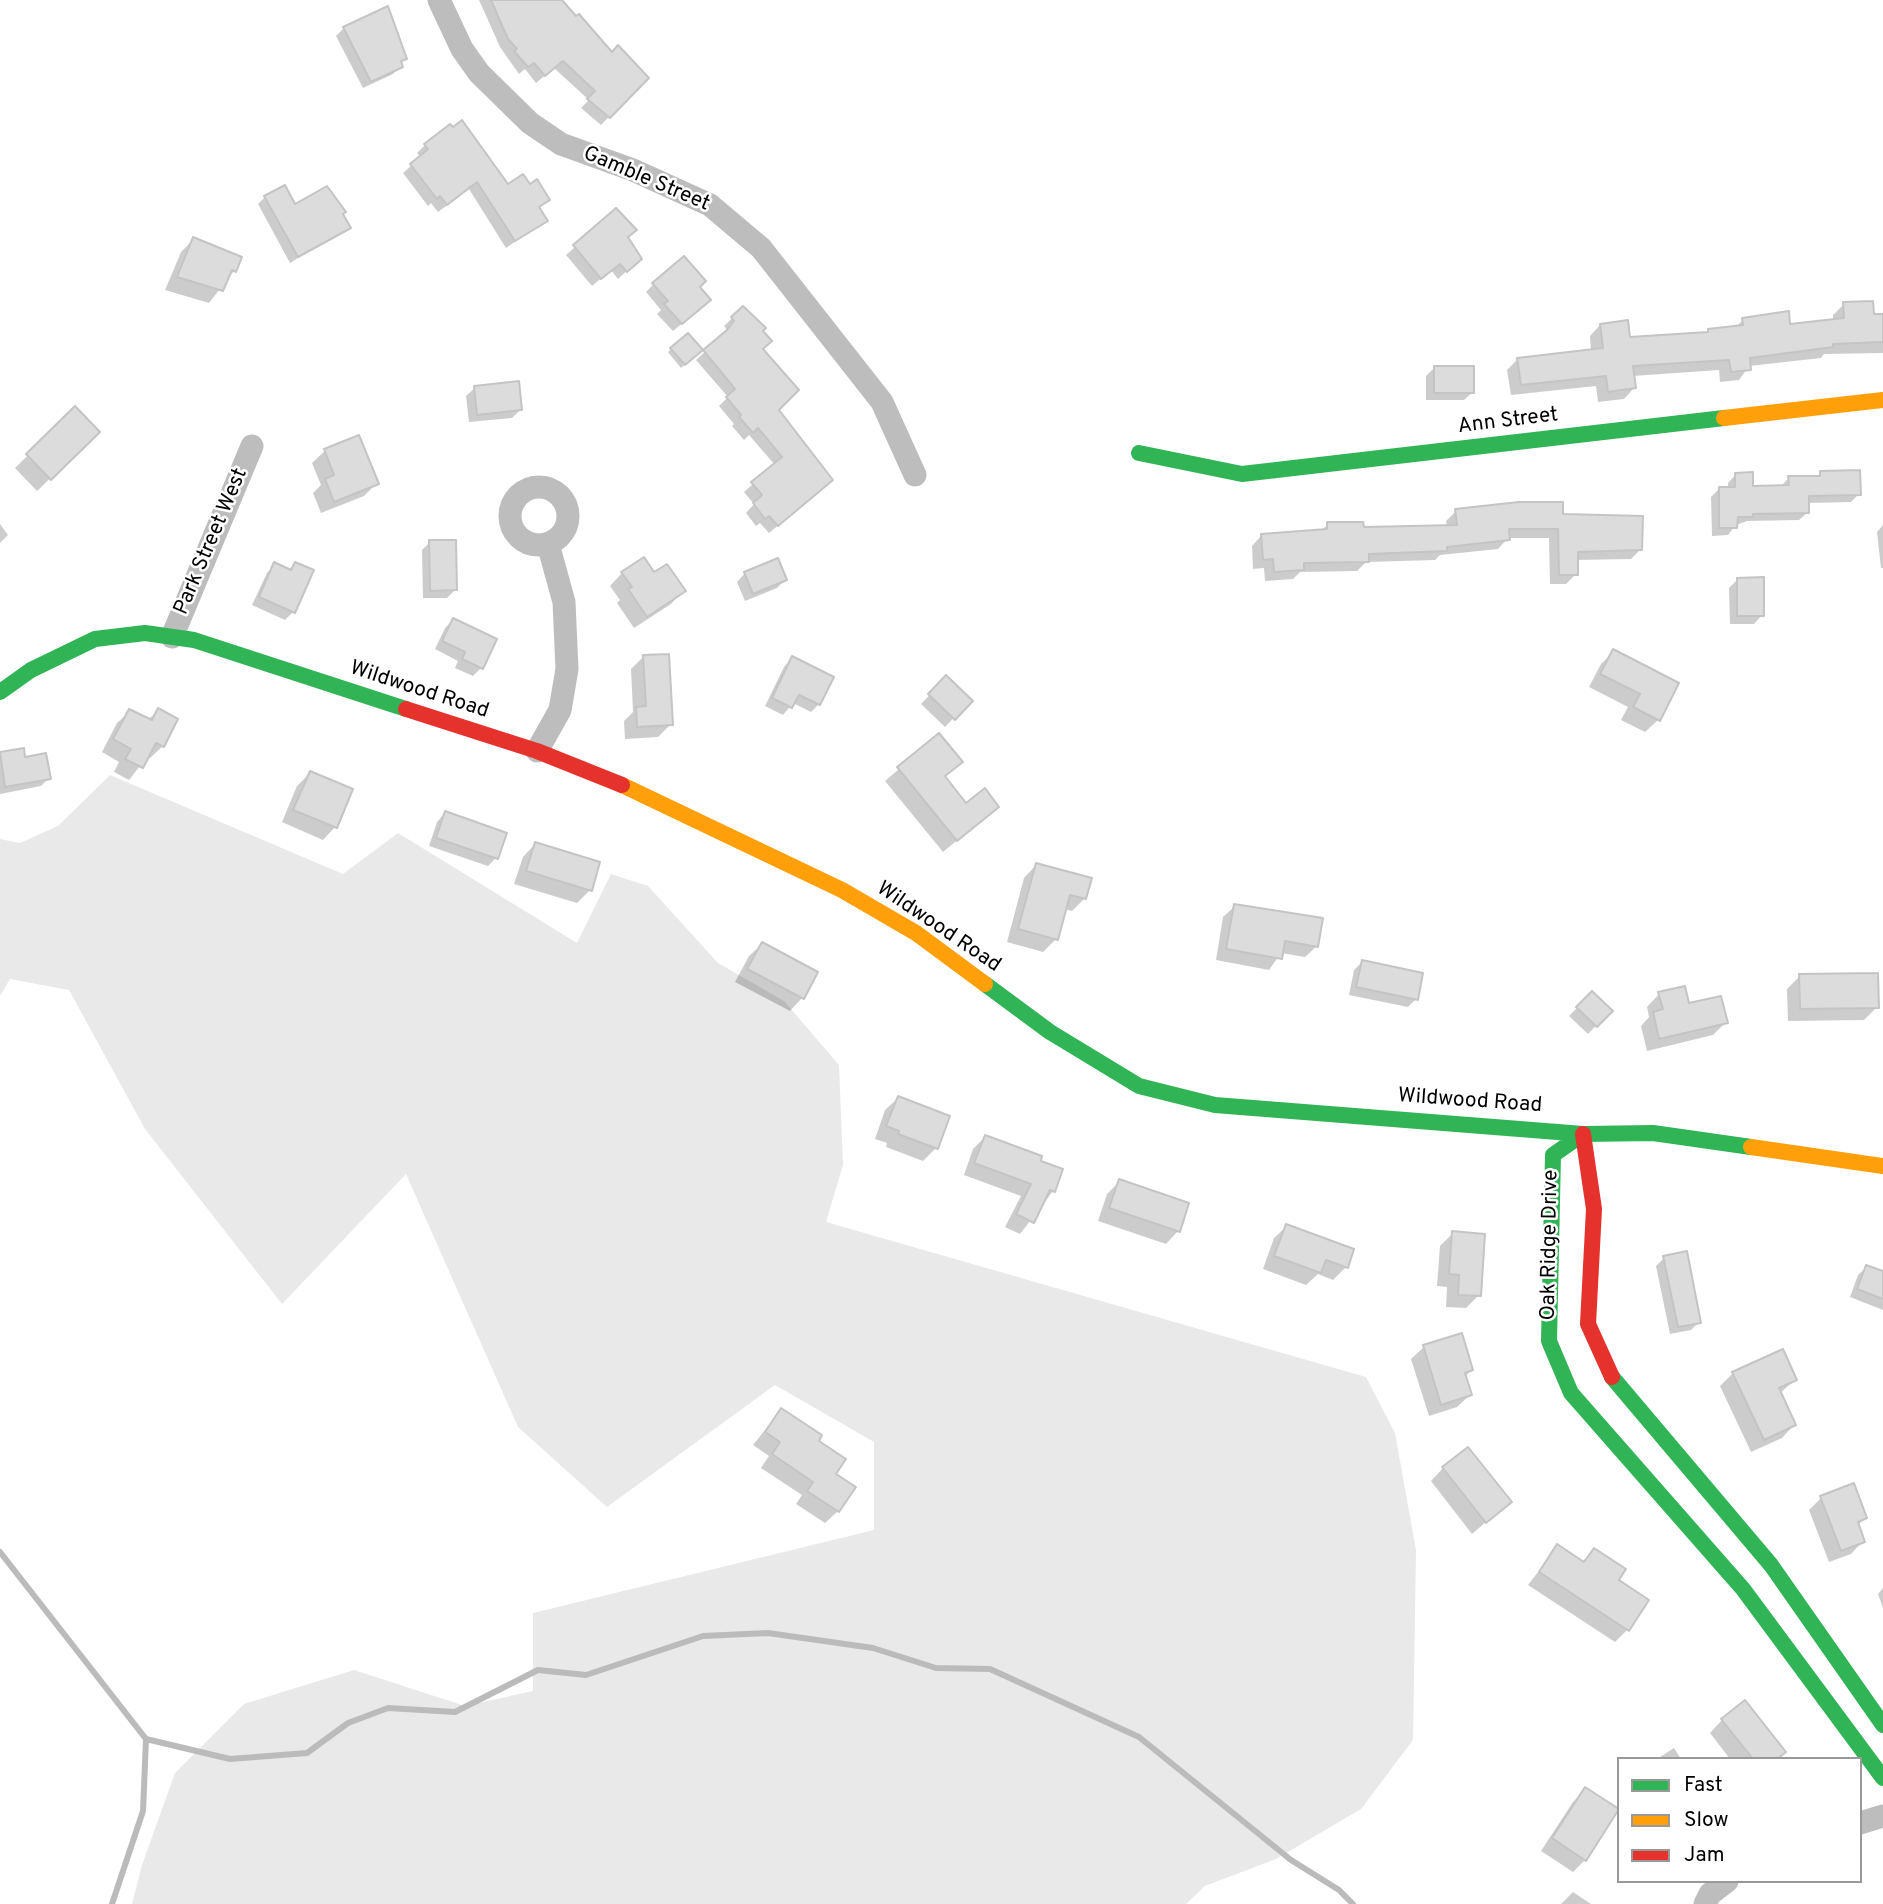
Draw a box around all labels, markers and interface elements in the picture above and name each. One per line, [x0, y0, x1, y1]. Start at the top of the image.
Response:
street label: Gamble Street [579, 142, 713, 218]
street label: Ann Street [1456, 403, 1560, 441]
street label: Park Street West [170, 465, 254, 619]
street label: Wildwood Road [346, 657, 492, 725]
street label: Wildwood Road [871, 877, 1005, 979]
street label: Wildwood Road [1397, 1084, 1543, 1120]
street label: Oak Ridge Drive [1537, 1169, 1565, 1321]
legend [1617, 1757, 1862, 1883]
text: Fast [1684, 1772, 1723, 1799]
text: Slow [1684, 1807, 1729, 1834]
text: Jam [1684, 1842, 1725, 1869]

